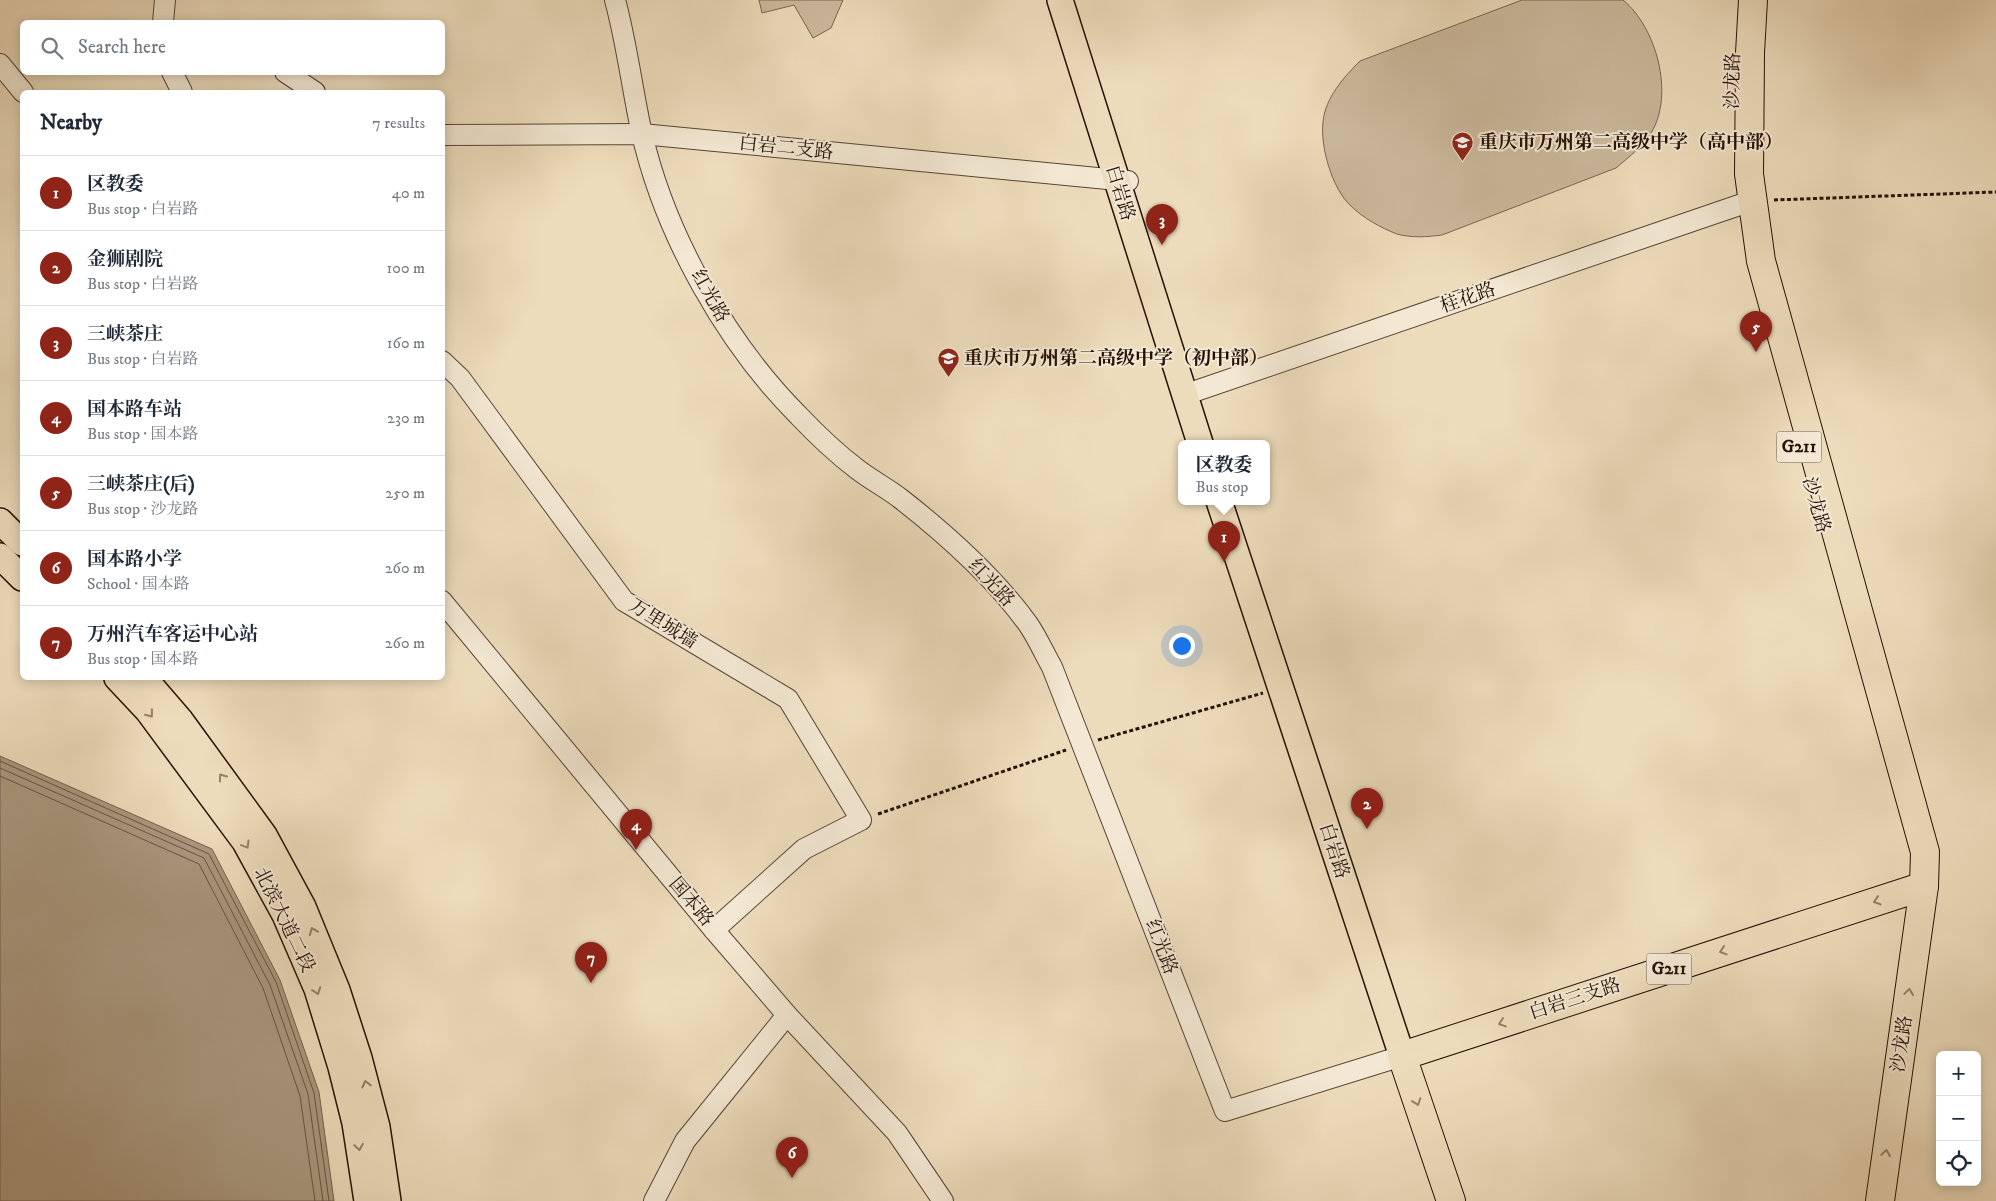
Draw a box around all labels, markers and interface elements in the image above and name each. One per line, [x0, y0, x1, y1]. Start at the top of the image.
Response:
search box [20, 20, 445, 75]
icon: search [38, 34, 66, 62]
text: Search here [78, 36, 166, 59]
street label: 沙龙路 [1721, 52, 1745, 110]
text: Nearby [40, 110, 102, 136]
text: 7 results [372, 113, 425, 133]
school or university icon: 重庆市万州第二高级中学（高中部） [1451, 130, 1475, 161]
place label: 重庆市万州第二高级中学（高中部） [1479, 131, 1783, 154]
street label: 白岩二支路 [738, 132, 834, 164]
street label: 白岩路 [1101, 162, 1139, 224]
text: 区教委 [87, 173, 144, 196]
text: 1 [53, 183, 59, 203]
text: 40 m [392, 183, 425, 203]
text: Bus stop · 白岩路 [87, 199, 199, 219]
pin: 3 [1146, 204, 1178, 245]
text: 金狮剧院 [87, 248, 163, 271]
text: 2 [52, 258, 60, 278]
text: 100 m [387, 258, 425, 278]
street label: 红光路 [686, 265, 734, 327]
text: Bus stop · 白岩路 [87, 274, 199, 294]
street label: 桂花路 [1437, 278, 1499, 318]
pin: 5 [1740, 311, 1772, 352]
text: 三峡茶庄 [87, 323, 163, 346]
text: 3 [53, 333, 59, 353]
text: 160 m [387, 333, 425, 353]
school or university icon: 重庆市万州第二高级中学（初中部） [936, 346, 960, 377]
place label: 重庆市万州第二高级中学（初中部） [964, 347, 1268, 370]
text: Bus stop · 白岩路 [87, 349, 199, 369]
text: 国本路车站 [87, 398, 182, 421]
text: 4 [51, 408, 61, 428]
text: 230 m [387, 408, 425, 428]
text: Bus stop · 国本路 [87, 424, 199, 444]
road number: G211 [1776, 432, 1822, 462]
popup [1178, 440, 1270, 505]
text: 区教委 [1195, 454, 1253, 477]
text: 三峡茶庄(后) [87, 473, 195, 496]
street label: 沙龙路 [1797, 474, 1835, 536]
text: Bus stop [1195, 477, 1248, 497]
text: 5 [52, 483, 60, 503]
text: 250 m [385, 483, 425, 503]
text: Bus stop · 沙龙路 [87, 499, 199, 519]
pin: 1 [1208, 521, 1240, 562]
text: 国本路小学 [87, 548, 182, 571]
street label: 红光路 [963, 554, 1019, 612]
text: 6 [52, 558, 60, 578]
text: 260 m [385, 558, 425, 578]
text: School · 国本路 [87, 574, 190, 594]
street label: 万里城墙 [625, 594, 701, 654]
text: 万州汽车客运中心站 [87, 623, 258, 646]
text: 7 [52, 633, 60, 653]
text: 260 m [385, 633, 425, 653]
your location [1169, 633, 1195, 659]
text: Bus stop · 国本路 [87, 649, 199, 669]
one-way arrow [144, 708, 153, 717]
one-way arrow [219, 773, 228, 782]
pin: 2 [1351, 788, 1383, 829]
pin: 4 [620, 809, 652, 850]
street label: 白岩路 [1314, 820, 1354, 882]
one-way arrow [239, 839, 249, 848]
street label: 北滨大道二段 [249, 864, 319, 976]
street label: 国本路 [664, 873, 718, 931]
one-way arrow [1874, 895, 1882, 905]
street label: 红光路 [1140, 916, 1182, 978]
one-way arrow [309, 927, 319, 936]
pin: 7 [575, 942, 607, 983]
one-way arrow [1719, 945, 1727, 955]
road number: G211 [1646, 954, 1692, 984]
street label: 白岩三支路 [1526, 973, 1624, 1025]
one-way arrow [311, 986, 321, 994]
one-way arrow [1903, 987, 1914, 995]
street label: 沙龙路 [1887, 1014, 1917, 1074]
one-way arrow [1498, 1017, 1506, 1027]
map controls [1936, 1051, 1981, 1186]
button: + [1936, 1051, 1981, 1096]
one-way arrow [361, 1080, 372, 1089]
button: − [1936, 1096, 1981, 1141]
one-way arrow [1412, 1097, 1422, 1105]
pin: 6 [776, 1137, 808, 1178]
button: locate [1936, 1141, 1981, 1186]
one-way arrow [353, 1143, 363, 1152]
one-way arrow [1881, 1148, 1891, 1157]

